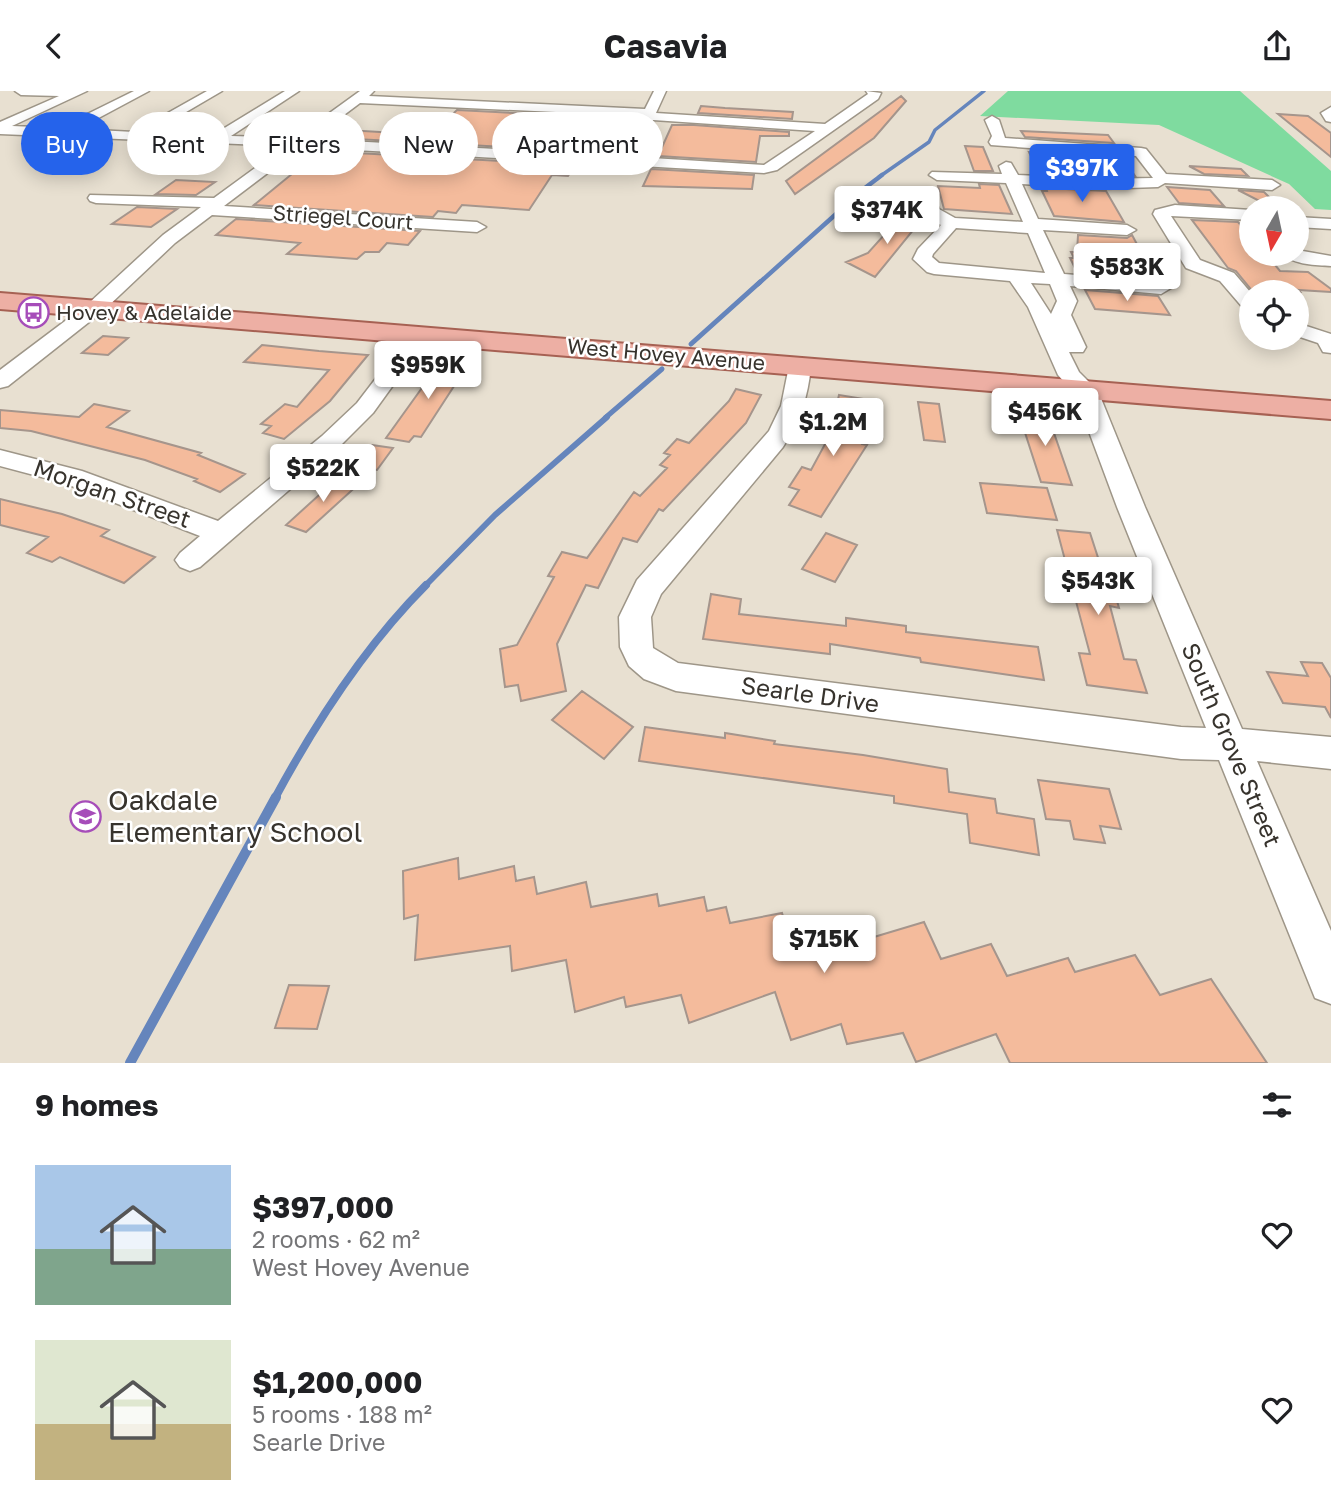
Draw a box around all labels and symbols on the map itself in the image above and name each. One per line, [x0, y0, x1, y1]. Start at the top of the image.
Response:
pin: $397K [1033, 145, 1131, 204]
pin: $374K [838, 187, 936, 246]
north arrow [1239, 196, 1309, 266]
street label: Striegel Court [272, 199, 414, 235]
pin: $583K [1078, 243, 1176, 303]
bus stop icon: Hovey & Adelaide [16, 296, 50, 330]
place label: Hovey & Adelaide [56, 299, 232, 325]
street label: West Hovey Avenue [566, 332, 766, 376]
pin: $959K [379, 341, 477, 401]
pin: $456K [996, 389, 1094, 448]
pin: $1.2M [784, 399, 882, 458]
pin: $522K [274, 445, 372, 504]
street label: Morgan Street [30, 452, 195, 533]
pin: $543K [1049, 557, 1147, 617]
street label: South Grove Street [1176, 638, 1288, 851]
street label: Searle Drive [739, 669, 881, 718]
place label: Oakdale Elementary School [108, 783, 362, 848]
school or university icon: Oakdale Elementary School [68, 799, 102, 833]
pin: $715K [775, 915, 873, 975]

